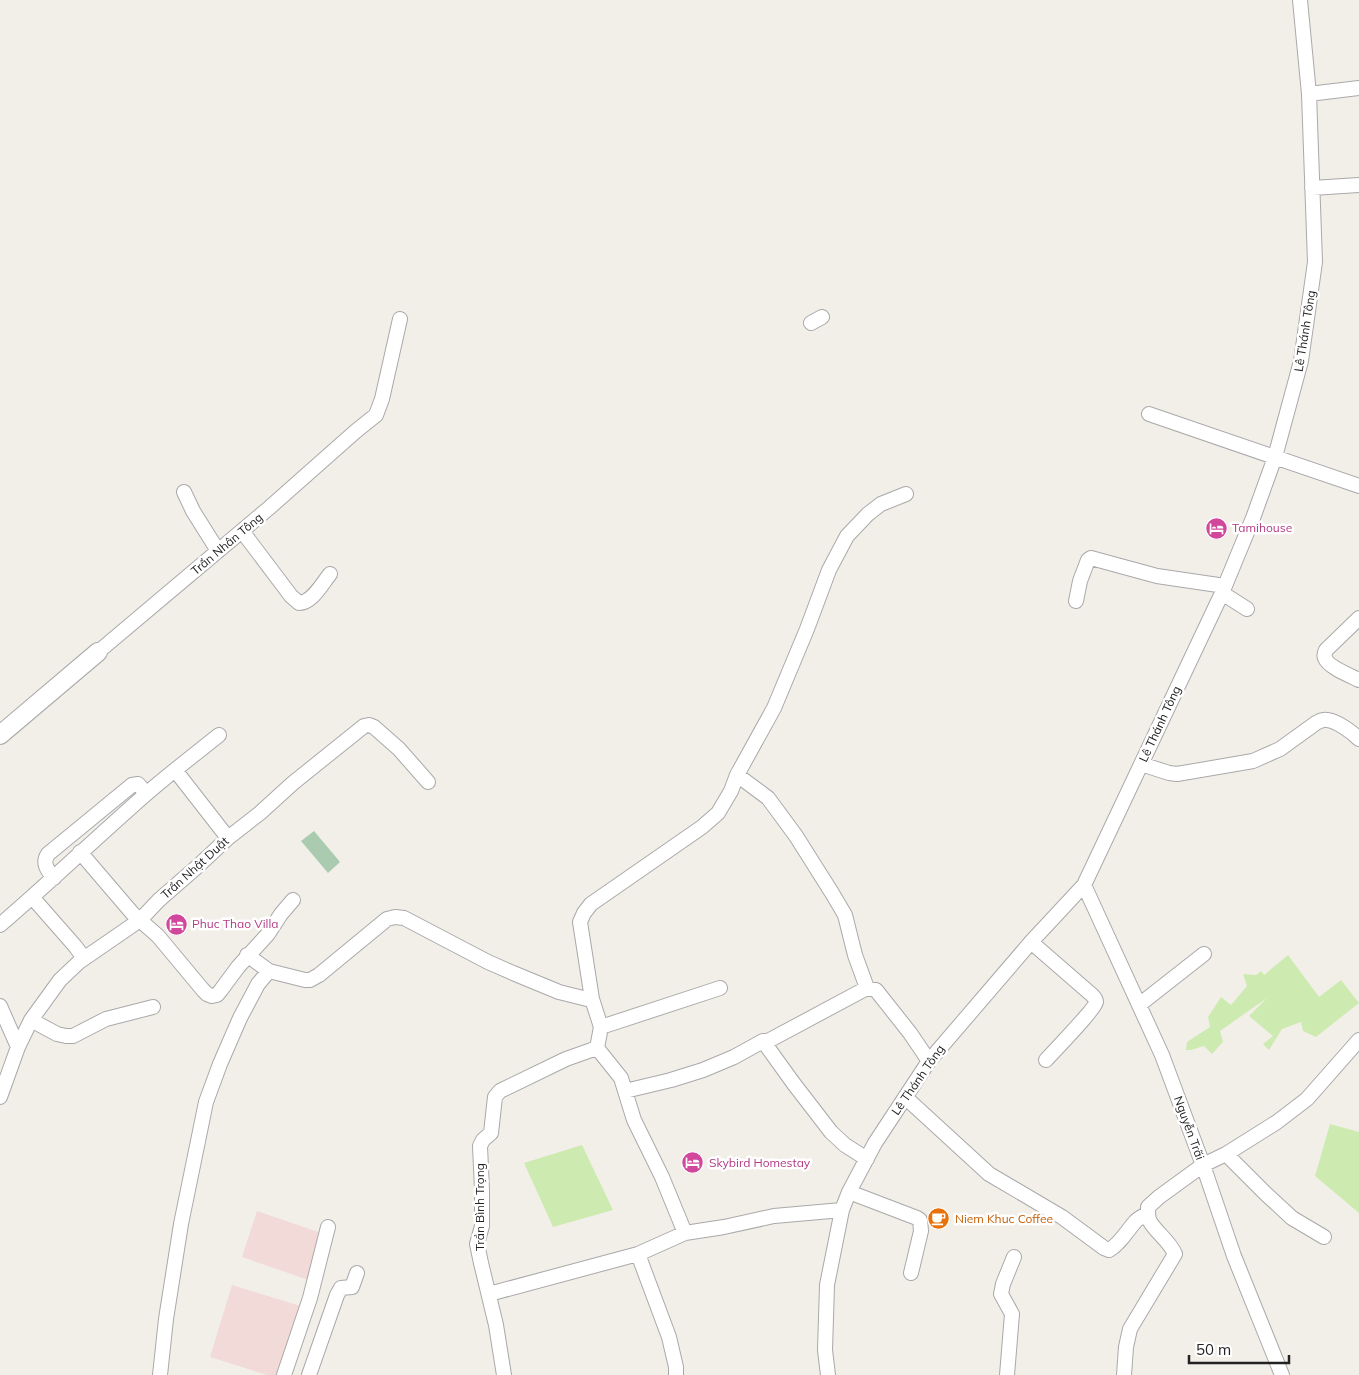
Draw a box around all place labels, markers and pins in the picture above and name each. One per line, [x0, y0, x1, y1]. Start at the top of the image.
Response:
hotel icon: Tamihouse [1204, 516, 1228, 540]
place label: Tamihouse [1232, 520, 1292, 535]
hotel icon: Phuc Thao Villa [164, 912, 188, 936]
place label: Phuc Thao Villa [192, 916, 278, 931]
hotel icon: Skybird Homestay [681, 1151, 705, 1175]
place label: Skybird Homestay [709, 1155, 811, 1170]
cafe icon: Niem Khuc Coffee [927, 1207, 951, 1231]
place label: Niem Khuc Coffee [955, 1211, 1053, 1226]

